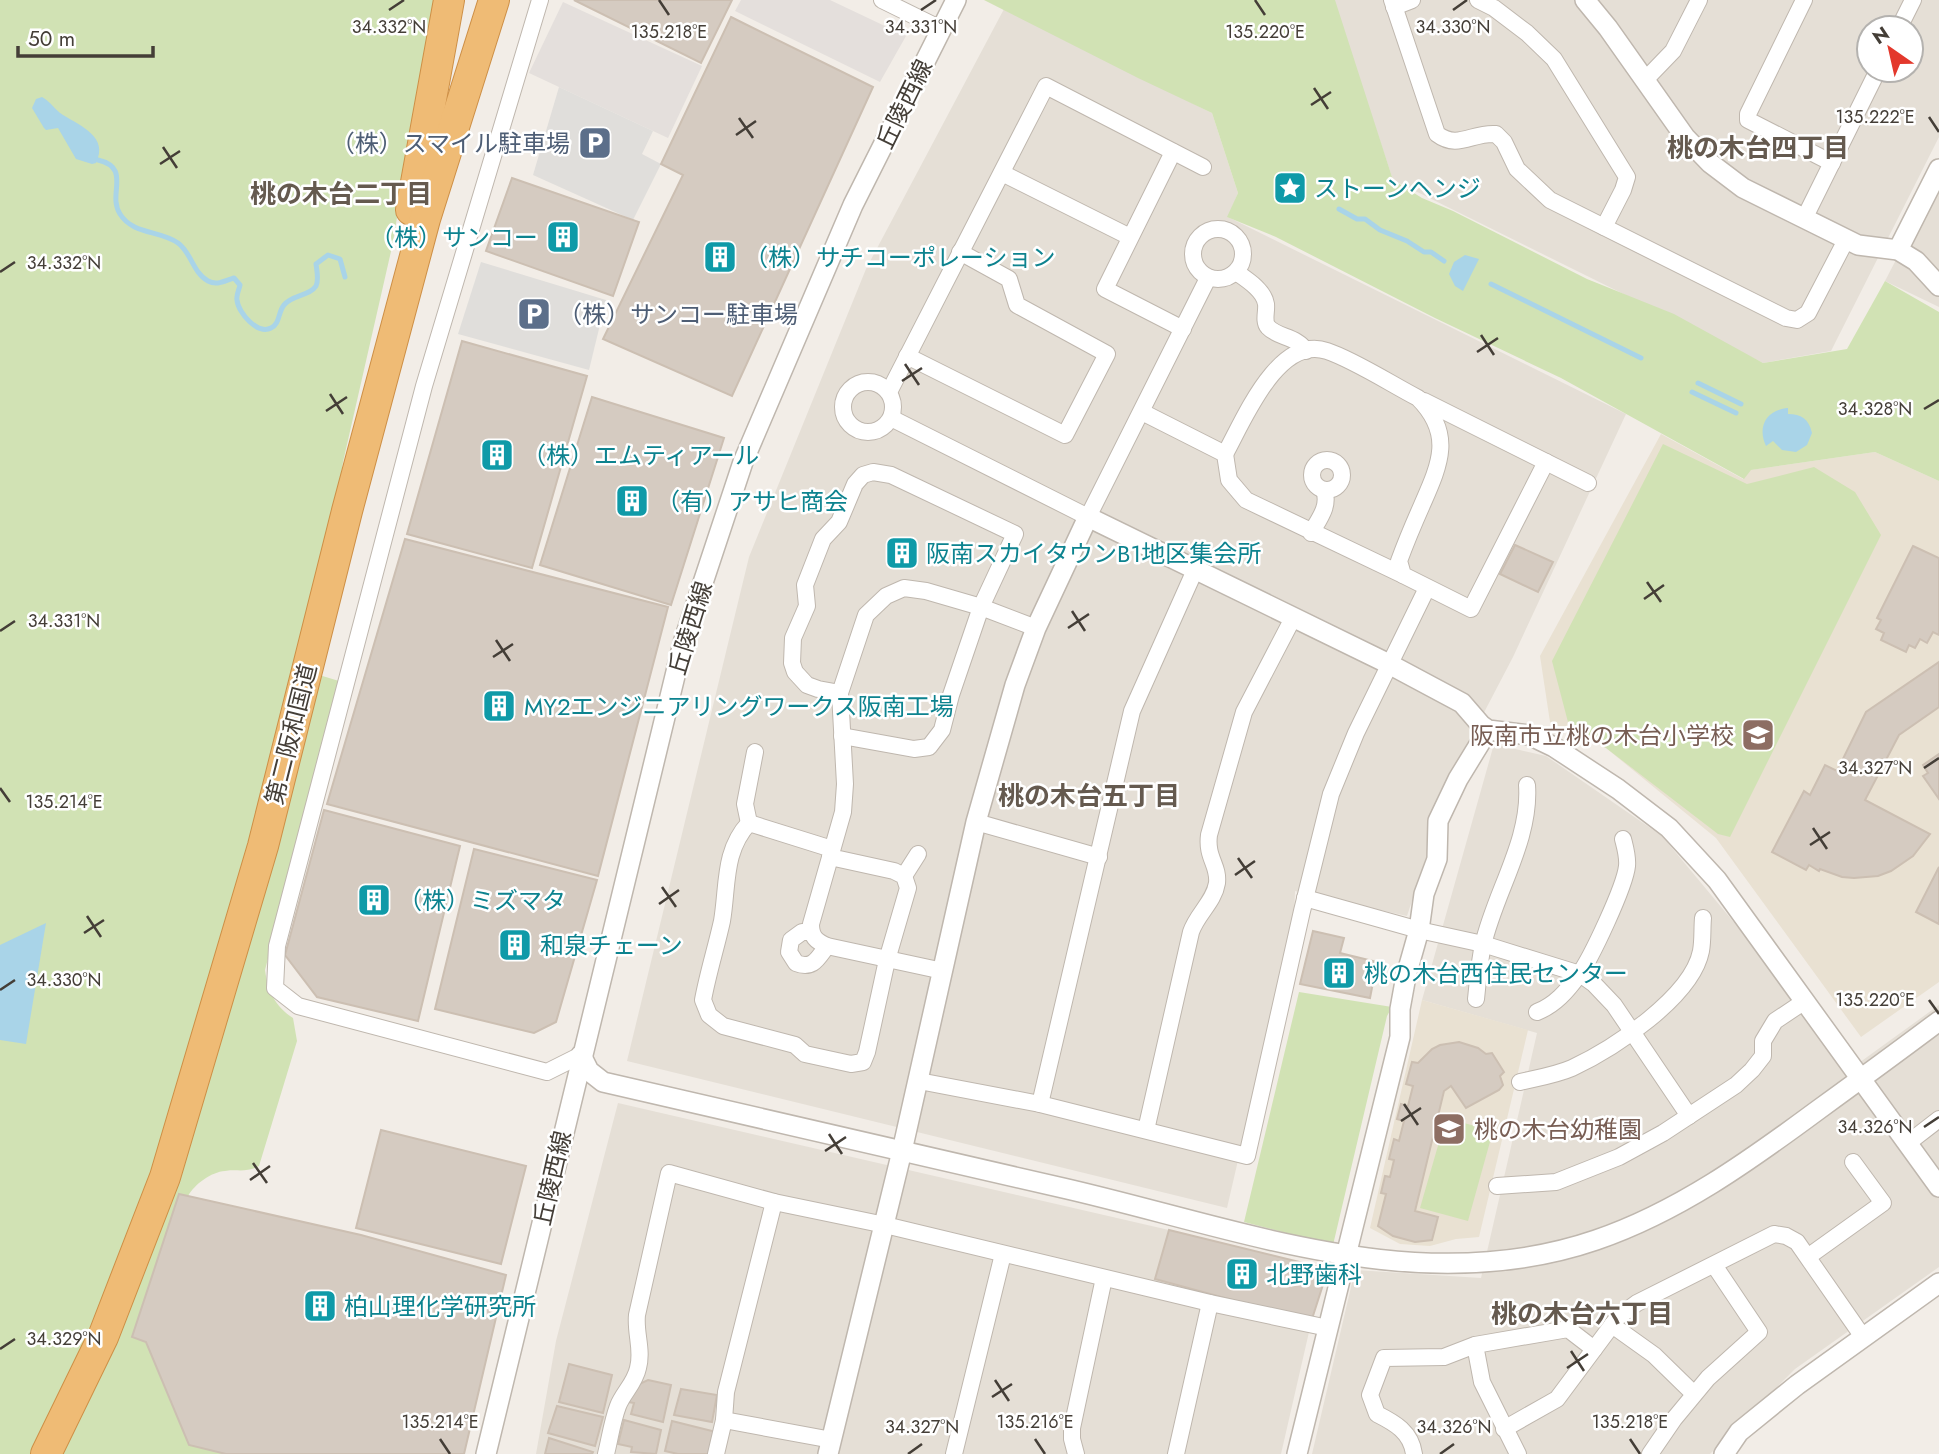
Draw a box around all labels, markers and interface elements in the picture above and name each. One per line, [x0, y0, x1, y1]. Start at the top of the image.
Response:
scale bar [18, 14, 152, 58]
text: 34.332°N [352, 14, 426, 40]
text: 34.331°N [885, 14, 957, 40]
text: 34.330°N [1415, 14, 1491, 40]
north arrow [1855, 14, 1925, 84]
text: 135.218°E [631, 19, 707, 45]
text: 135.220°E [1225, 19, 1305, 45]
text: N [1867, 20, 1895, 51]
text: 50 m [28, 24, 75, 54]
street label: 丘陵西線 [867, 53, 941, 155]
text: 135.222°E [1835, 104, 1915, 130]
parking icon: （株）スマイル駐車場 [576, 124, 614, 162]
place label: （株）スマイル駐車場 [331, 126, 570, 161]
district label: 桃の木台四丁目 [1667, 129, 1849, 167]
place icon: ストーンヘンジ [1271, 169, 1309, 207]
place label: ストーンヘンジ [1314, 171, 1481, 206]
district label: 桃の木台二丁目 [250, 175, 432, 213]
building icon: （株）サンコー [544, 218, 582, 256]
place label: （株）サンコー [370, 220, 538, 255]
building icon: （株）サチコーポレーション [701, 238, 739, 276]
place label: （株）サチコーポレーション [744, 240, 1056, 275]
text: 34.332°N [27, 250, 101, 276]
parking icon: （株）サンコー駐車場 [515, 295, 553, 333]
place label: （株）サンコー駐車場 [558, 297, 798, 332]
text: 34.328°N [1838, 396, 1912, 422]
building icon: （株）エムティアール [478, 436, 516, 474]
place label: （株）エムティアール [522, 438, 759, 473]
building icon: （有）アサヒ商会 [613, 482, 651, 520]
place label: （有）アサヒ商会 [656, 484, 848, 519]
building icon: 阪南スカイタウンB1地区集会所 [883, 534, 921, 572]
place label: 阪南スカイタウンB1地区集会所 [926, 536, 1261, 571]
street label: 丘陵西線 [659, 577, 721, 679]
text: 34.331°N [28, 608, 100, 634]
street label: 第二阪和国道 [257, 660, 325, 808]
building icon: MY2エンジニアリングワークス阪南工場 [480, 687, 518, 725]
place label: MY2エンジニアリングワークス阪南工場 [524, 689, 954, 724]
school or university icon: 阪南市立桃の木台小学校 [1739, 716, 1777, 754]
place label: 阪南市立桃の木台小学校 [1470, 718, 1734, 753]
text: 34.327°N [1838, 755, 1912, 781]
district label: 桃の木台五丁目 [998, 777, 1180, 815]
text: 135.214°E [25, 789, 103, 815]
building icon: （株）ミズマタ [355, 881, 393, 919]
place label: （株）ミズマタ [398, 883, 566, 918]
building icon: 和泉チェーン [496, 926, 534, 964]
place label: 和泉チェーン [540, 928, 683, 963]
building icon: 桃の木台西住民センター [1320, 954, 1358, 992]
place label: 桃の木台西住民センター [1364, 956, 1628, 991]
text: 34.330°N [26, 967, 102, 993]
text: 135.220°E [1835, 987, 1915, 1013]
school or university icon: 桃の木台幼稚園 [1430, 1110, 1468, 1148]
place label: 桃の木台幼稚園 [1474, 1112, 1642, 1147]
text: 34.326°N [1837, 1114, 1913, 1140]
street label: 丘陵西線 [524, 1127, 580, 1229]
building icon: 北野歯科 [1223, 1255, 1261, 1293]
place label: 北野歯科 [1266, 1257, 1362, 1292]
building icon: 柏山理化学研究所 [301, 1287, 339, 1325]
place label: 柏山理化学研究所 [344, 1289, 536, 1324]
district label: 桃の木台六丁目 [1491, 1295, 1673, 1333]
text: 34.329°N [26, 1326, 102, 1352]
text: 135.214°E [401, 1409, 479, 1435]
text: 135.216°E [996, 1409, 1074, 1435]
text: 135.218°E [1592, 1409, 1668, 1435]
text: 34.327°N [885, 1414, 959, 1440]
text: 34.326°N [1416, 1414, 1492, 1440]

